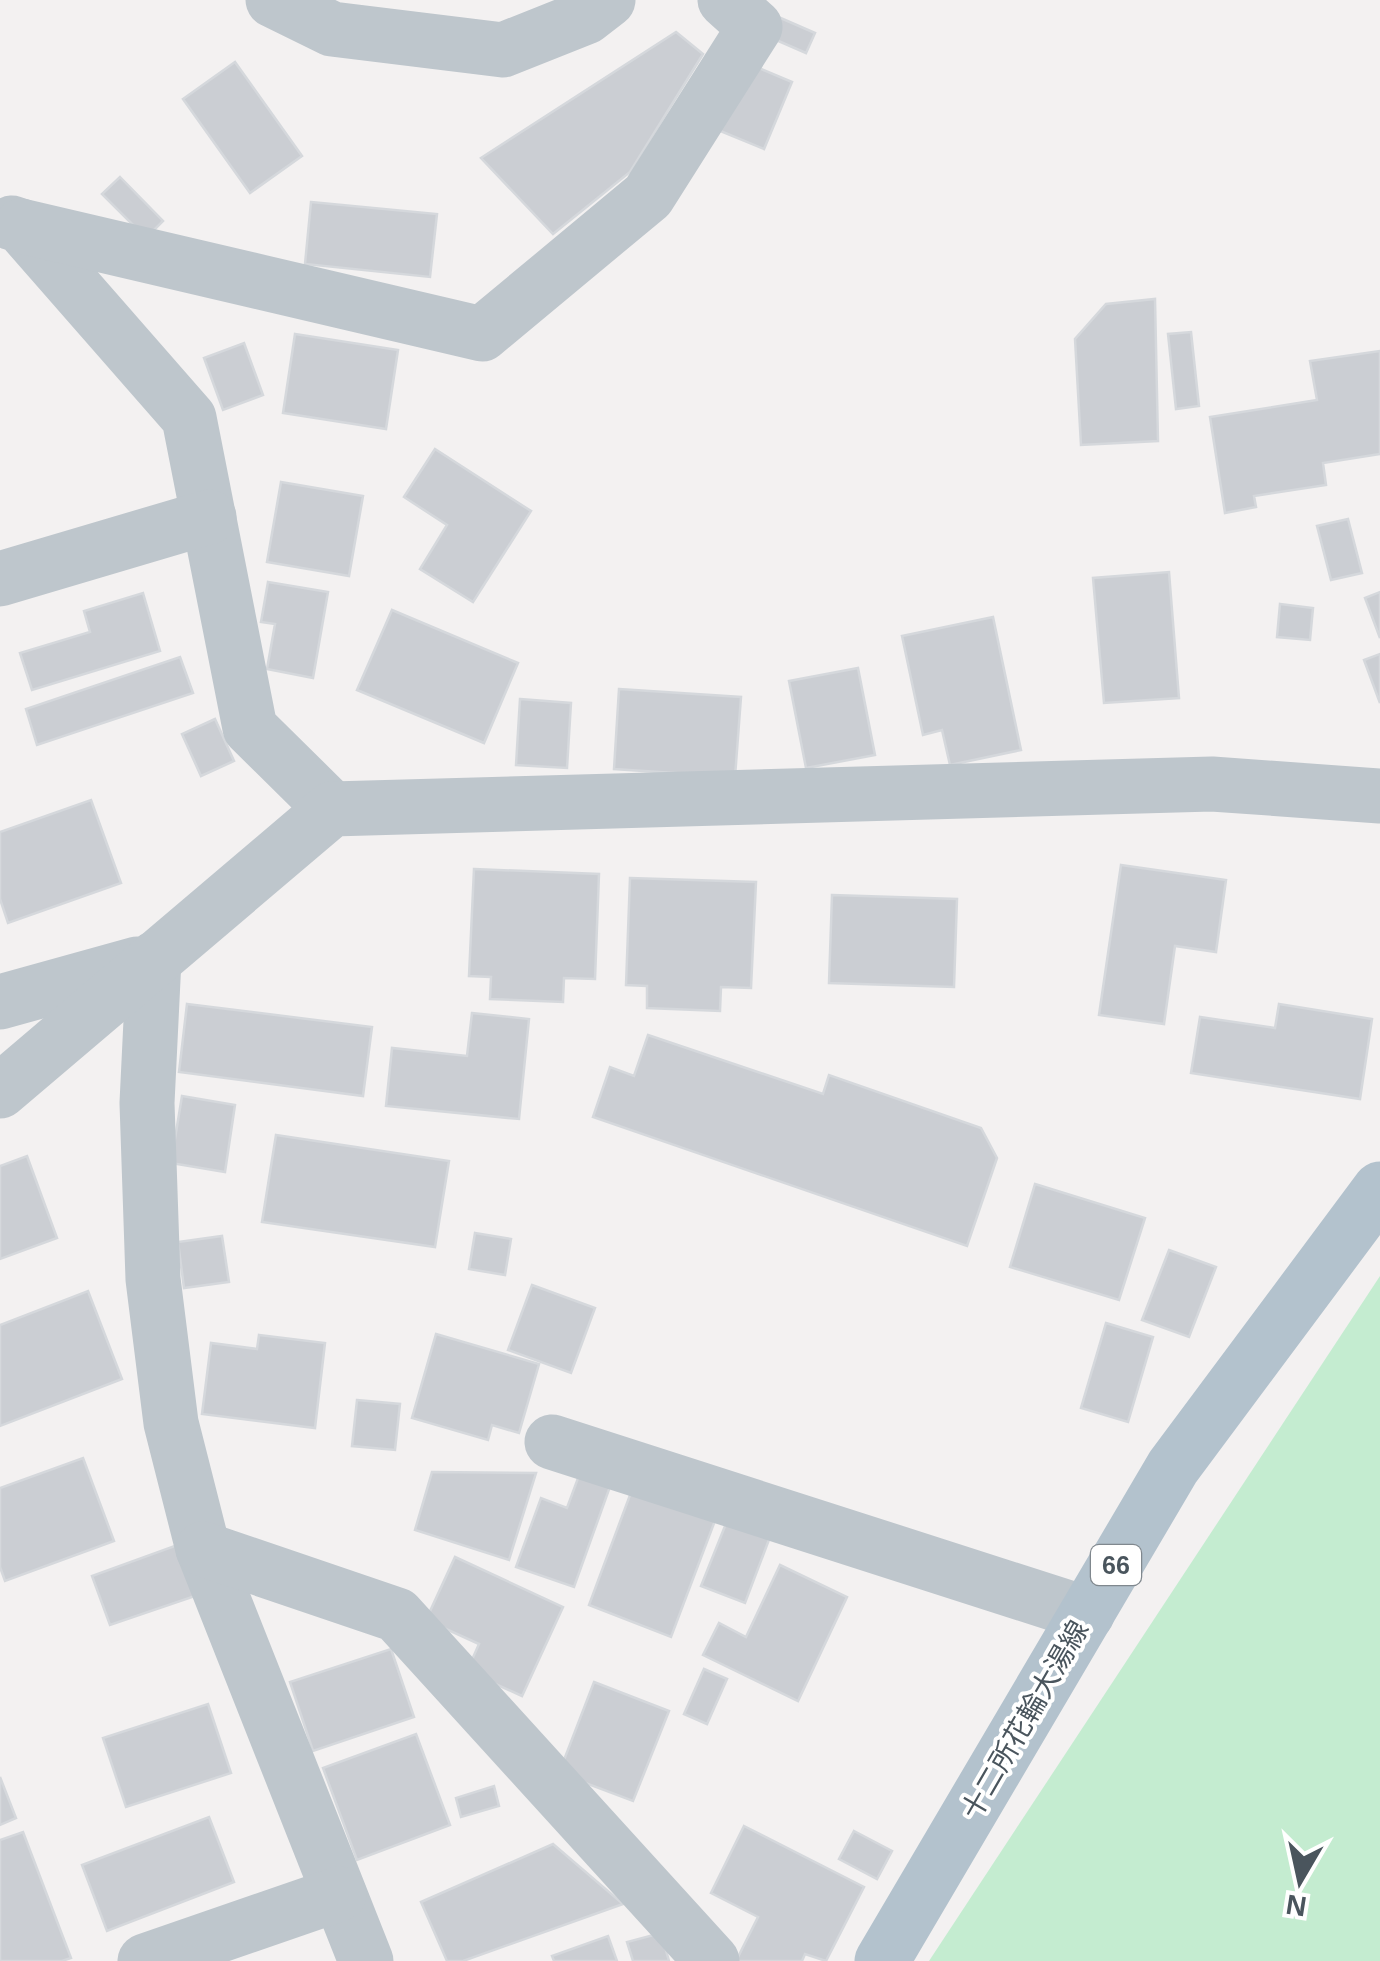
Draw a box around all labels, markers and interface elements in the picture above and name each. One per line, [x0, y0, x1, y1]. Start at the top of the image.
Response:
road number: 66 [1091, 1545, 1141, 1585]
street label: 十二所花輪大湯線 [956, 1615, 1094, 1825]
north arrow [1250, 1831, 1350, 1931]
text: N [1284, 1888, 1309, 1922]

